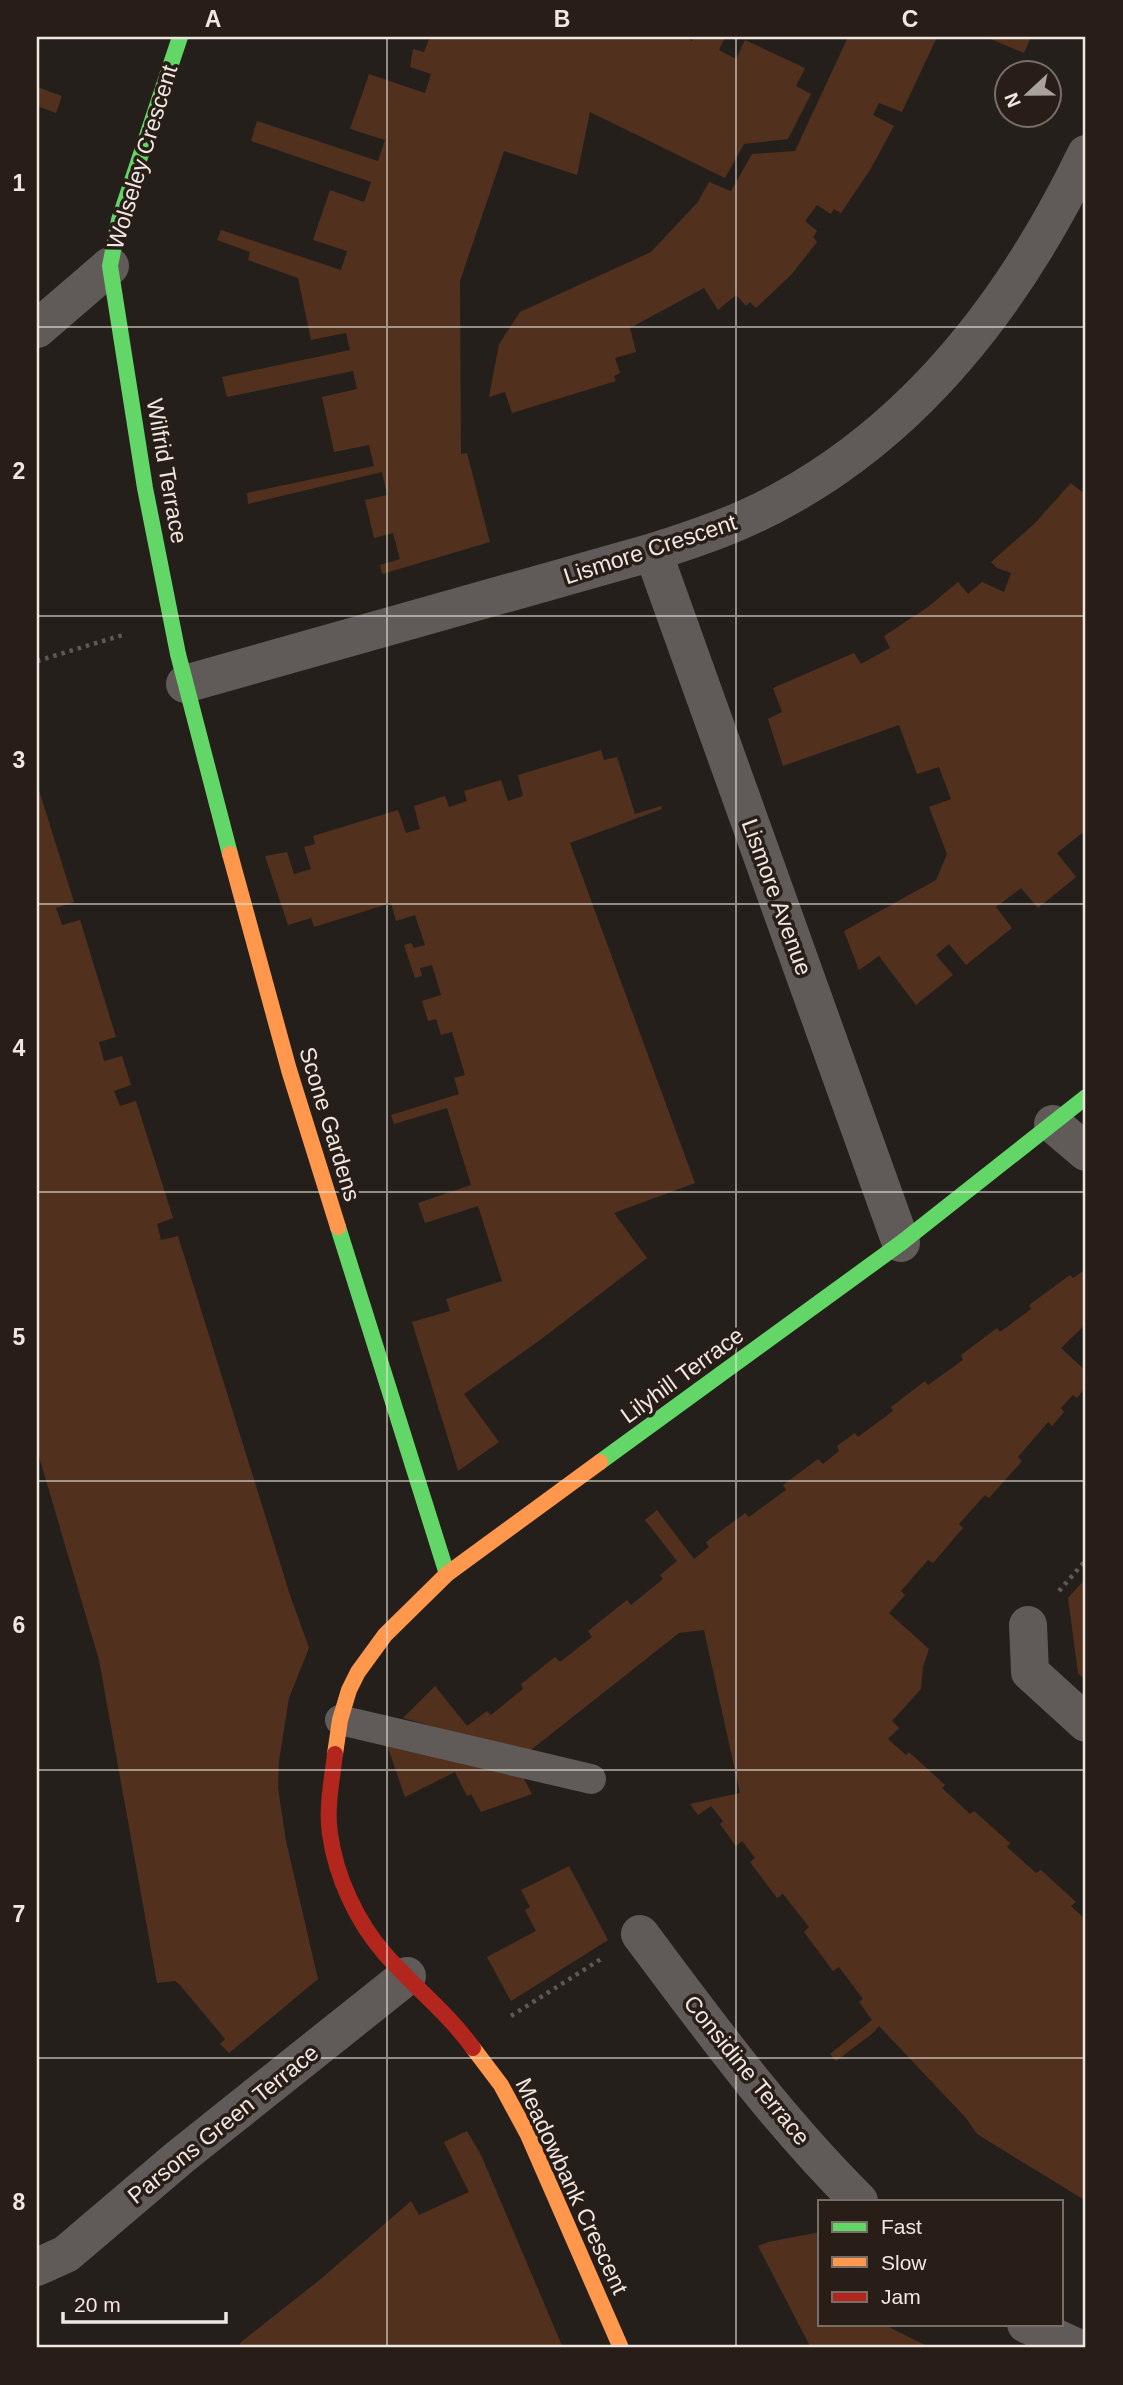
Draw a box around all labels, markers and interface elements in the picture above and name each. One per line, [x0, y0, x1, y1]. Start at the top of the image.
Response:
text: A [205, 6, 221, 32]
text: B [554, 6, 570, 32]
text: C [902, 6, 918, 32]
north arrow [993, 60, 1064, 130]
street label: Wolseley Crescent [102, 61, 183, 252]
text: N [1000, 90, 1025, 110]
text: 1 [13, 170, 26, 196]
street label: Wilfrid Terrace [141, 397, 193, 545]
text: 2 [13, 458, 25, 484]
street label: Lismore Crescent [560, 509, 740, 589]
text: 3 [13, 747, 25, 773]
street label: Lismore Avenue [737, 815, 817, 979]
text: 4 [13, 1035, 26, 1061]
street label: Scone Gardens [294, 1044, 366, 1204]
street label: Lilyhill Terrace [616, 1322, 748, 1428]
text: 5 [13, 1324, 26, 1350]
text: 6 [13, 1612, 25, 1638]
text: 7 [13, 1901, 25, 1927]
street label: Considine Terrace [679, 1990, 815, 2150]
street label: Parsons Green Terrace [123, 2039, 323, 2209]
street label: Meadowbank Crescent [511, 2074, 634, 2299]
text: 8 [13, 2189, 26, 2215]
legend [818, 2200, 1064, 2326]
text: Fast [881, 2215, 922, 2238]
text: Slow [881, 2251, 927, 2274]
scale bar [63, 2280, 226, 2324]
text: Jam [881, 2285, 921, 2308]
text: 20 m [74, 2293, 121, 2316]

